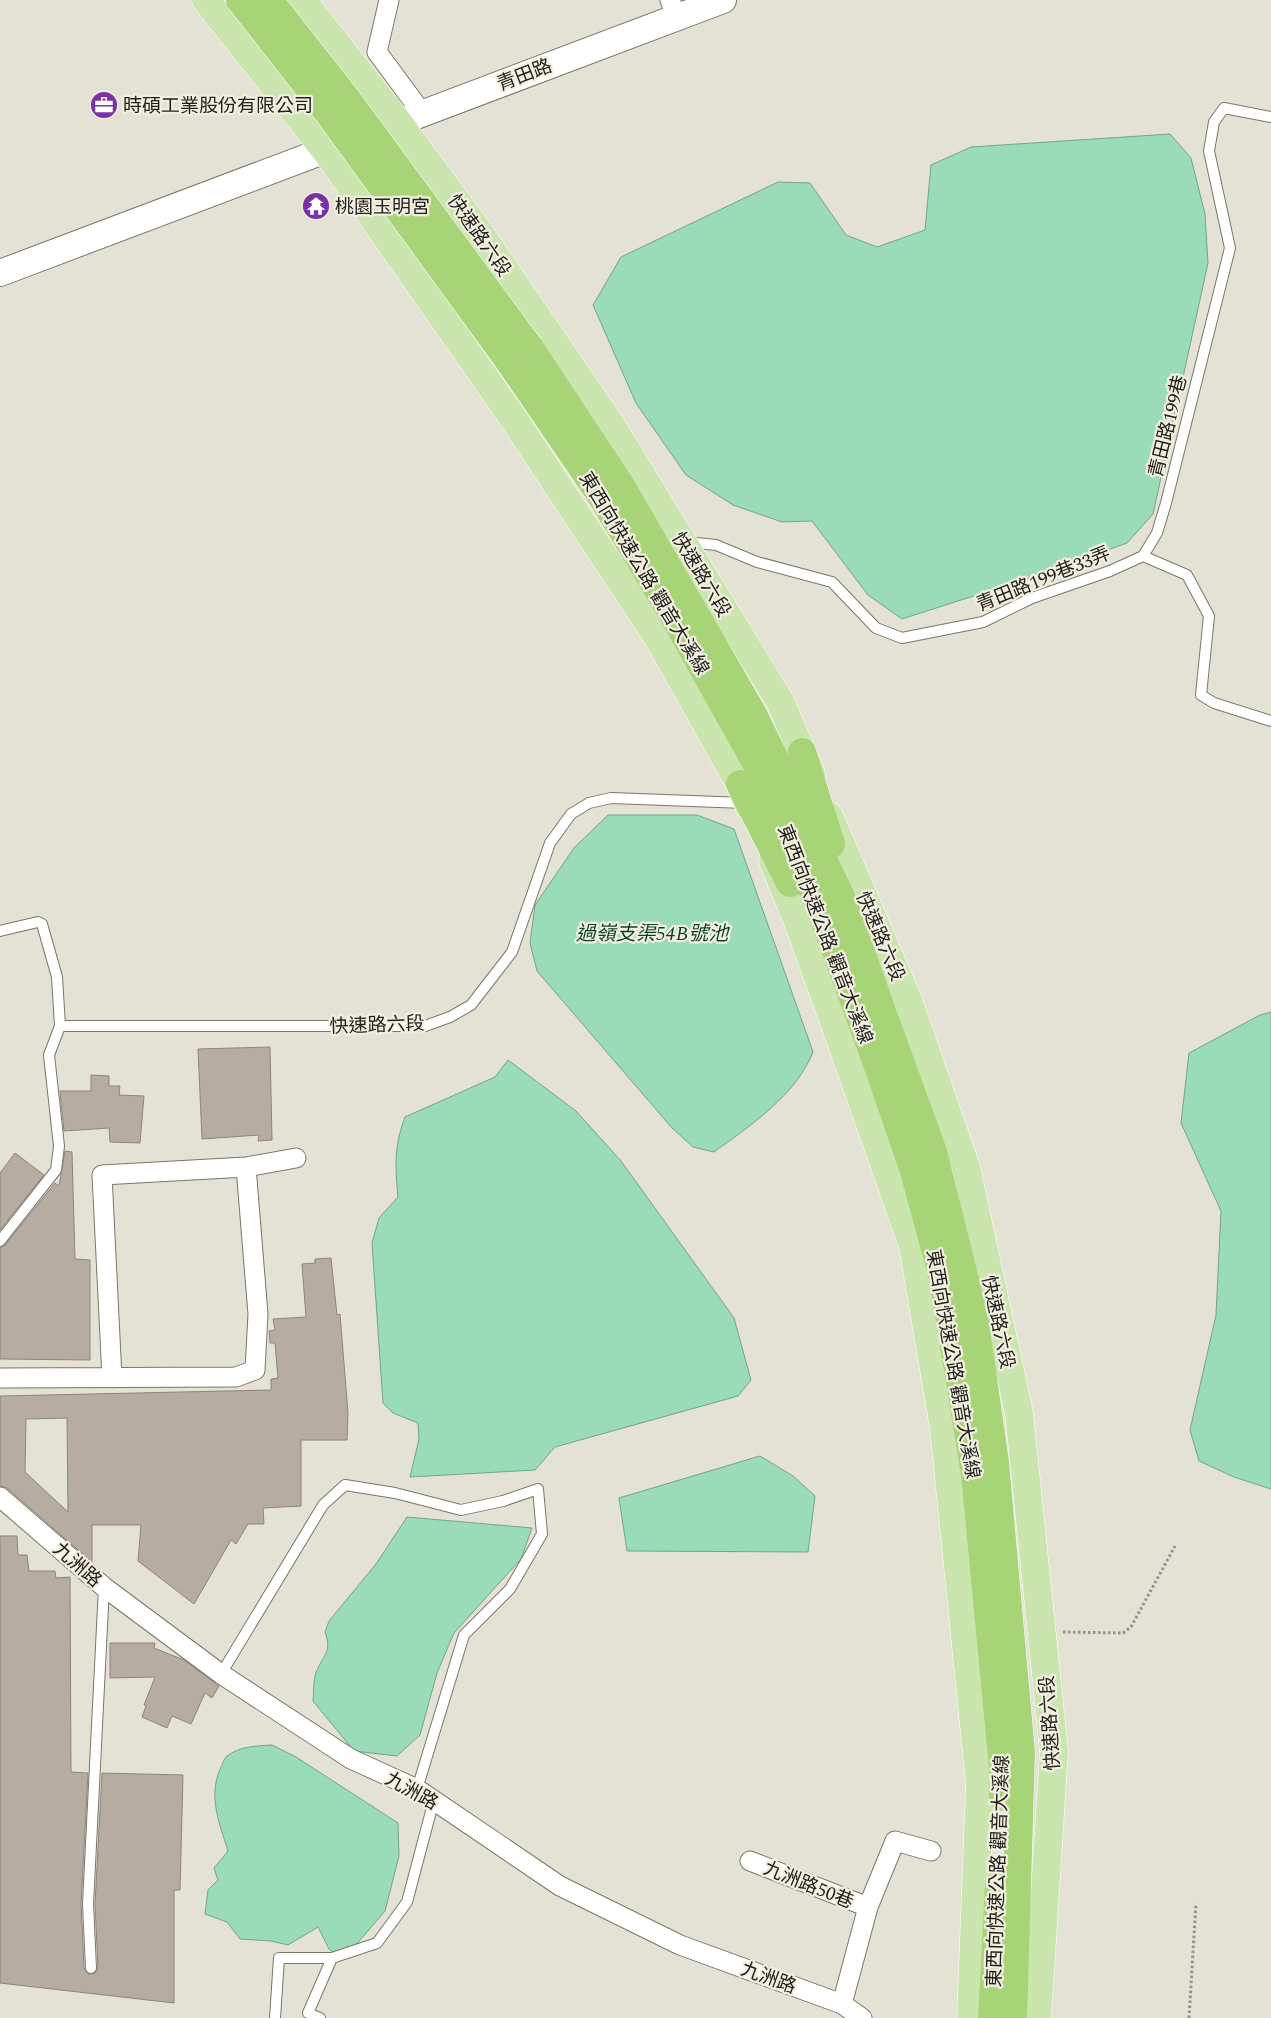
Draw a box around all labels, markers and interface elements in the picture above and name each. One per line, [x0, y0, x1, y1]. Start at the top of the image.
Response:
street label: 青田路 [493, 52, 556, 99]
office icon: 時碩工業股份有限公司 [89, 90, 119, 120]
place label: 時碩工業股份有限公司 [123, 92, 313, 121]
street label: 快速路六段 [440, 189, 518, 283]
temple icon: 桃園玉明宮 [301, 191, 331, 221]
place label: 桃園玉明宮 [335, 193, 430, 222]
street label: 青田路199巷 [1142, 372, 1195, 481]
street label: 東西向快速公路 觀音大溪線 [571, 467, 716, 681]
street label: 快速路六段 [664, 527, 738, 623]
street label: 青田路199巷33弄 [972, 539, 1115, 620]
street label: 東西向快速公路 觀音大溪線 [769, 821, 880, 1048]
street label: 快速路六段 [848, 887, 912, 986]
water label: 過嶺支渠54B號池 [576, 919, 730, 949]
street label: 快速路六段 [329, 1009, 425, 1042]
street label: 東西向快速公路 觀音大溪線 [918, 1247, 987, 1481]
street label: 快速路六段 [973, 1273, 1022, 1372]
street label: 九洲路 [46, 1535, 108, 1595]
street label: 快速路六段 [1033, 1674, 1068, 1771]
street label: 東西向快速公路 觀音大溪線 [980, 1754, 1017, 1988]
street label: 九洲路 [379, 1765, 443, 1818]
street label: 九洲路50巷 [759, 1854, 858, 1917]
street label: 九洲路 [737, 1955, 800, 2002]

